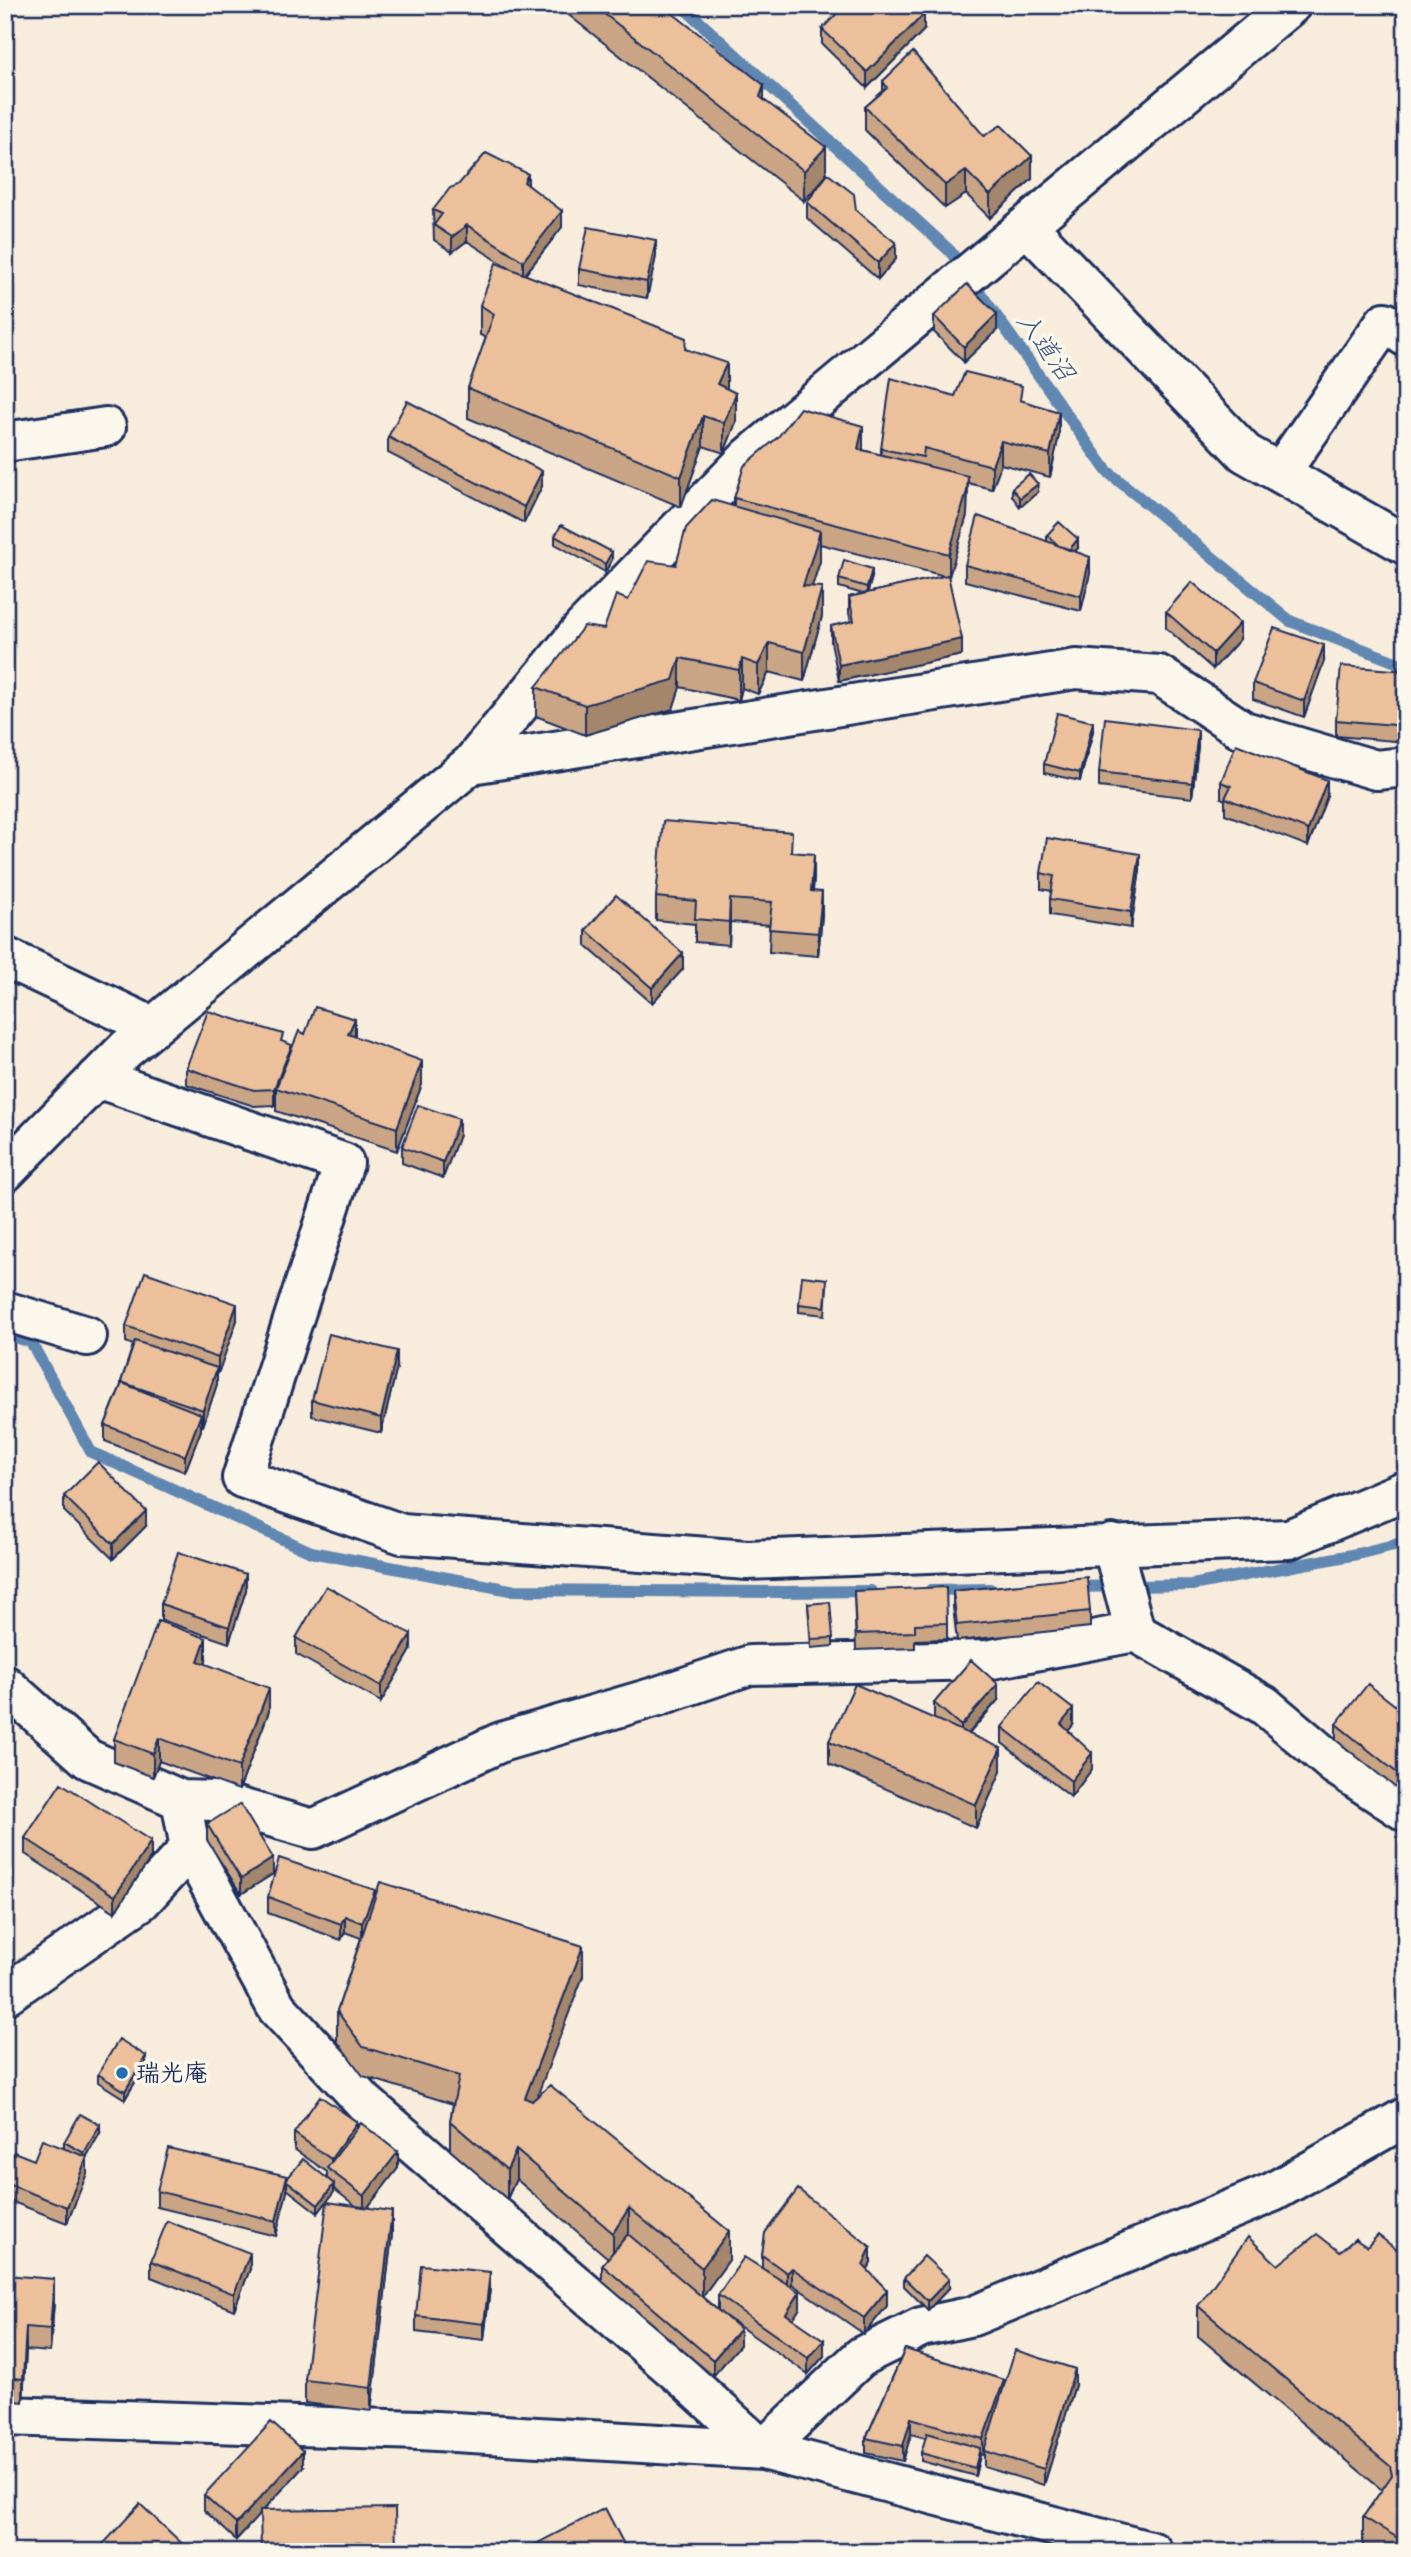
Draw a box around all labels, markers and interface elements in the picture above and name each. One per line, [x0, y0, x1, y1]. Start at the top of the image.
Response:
water label: 入道沼 [1008, 306, 1082, 390]
place label: 瑞光庵 [136, 2059, 208, 2090]
marker: 瑞光庵 [114, 2065, 130, 2081]

